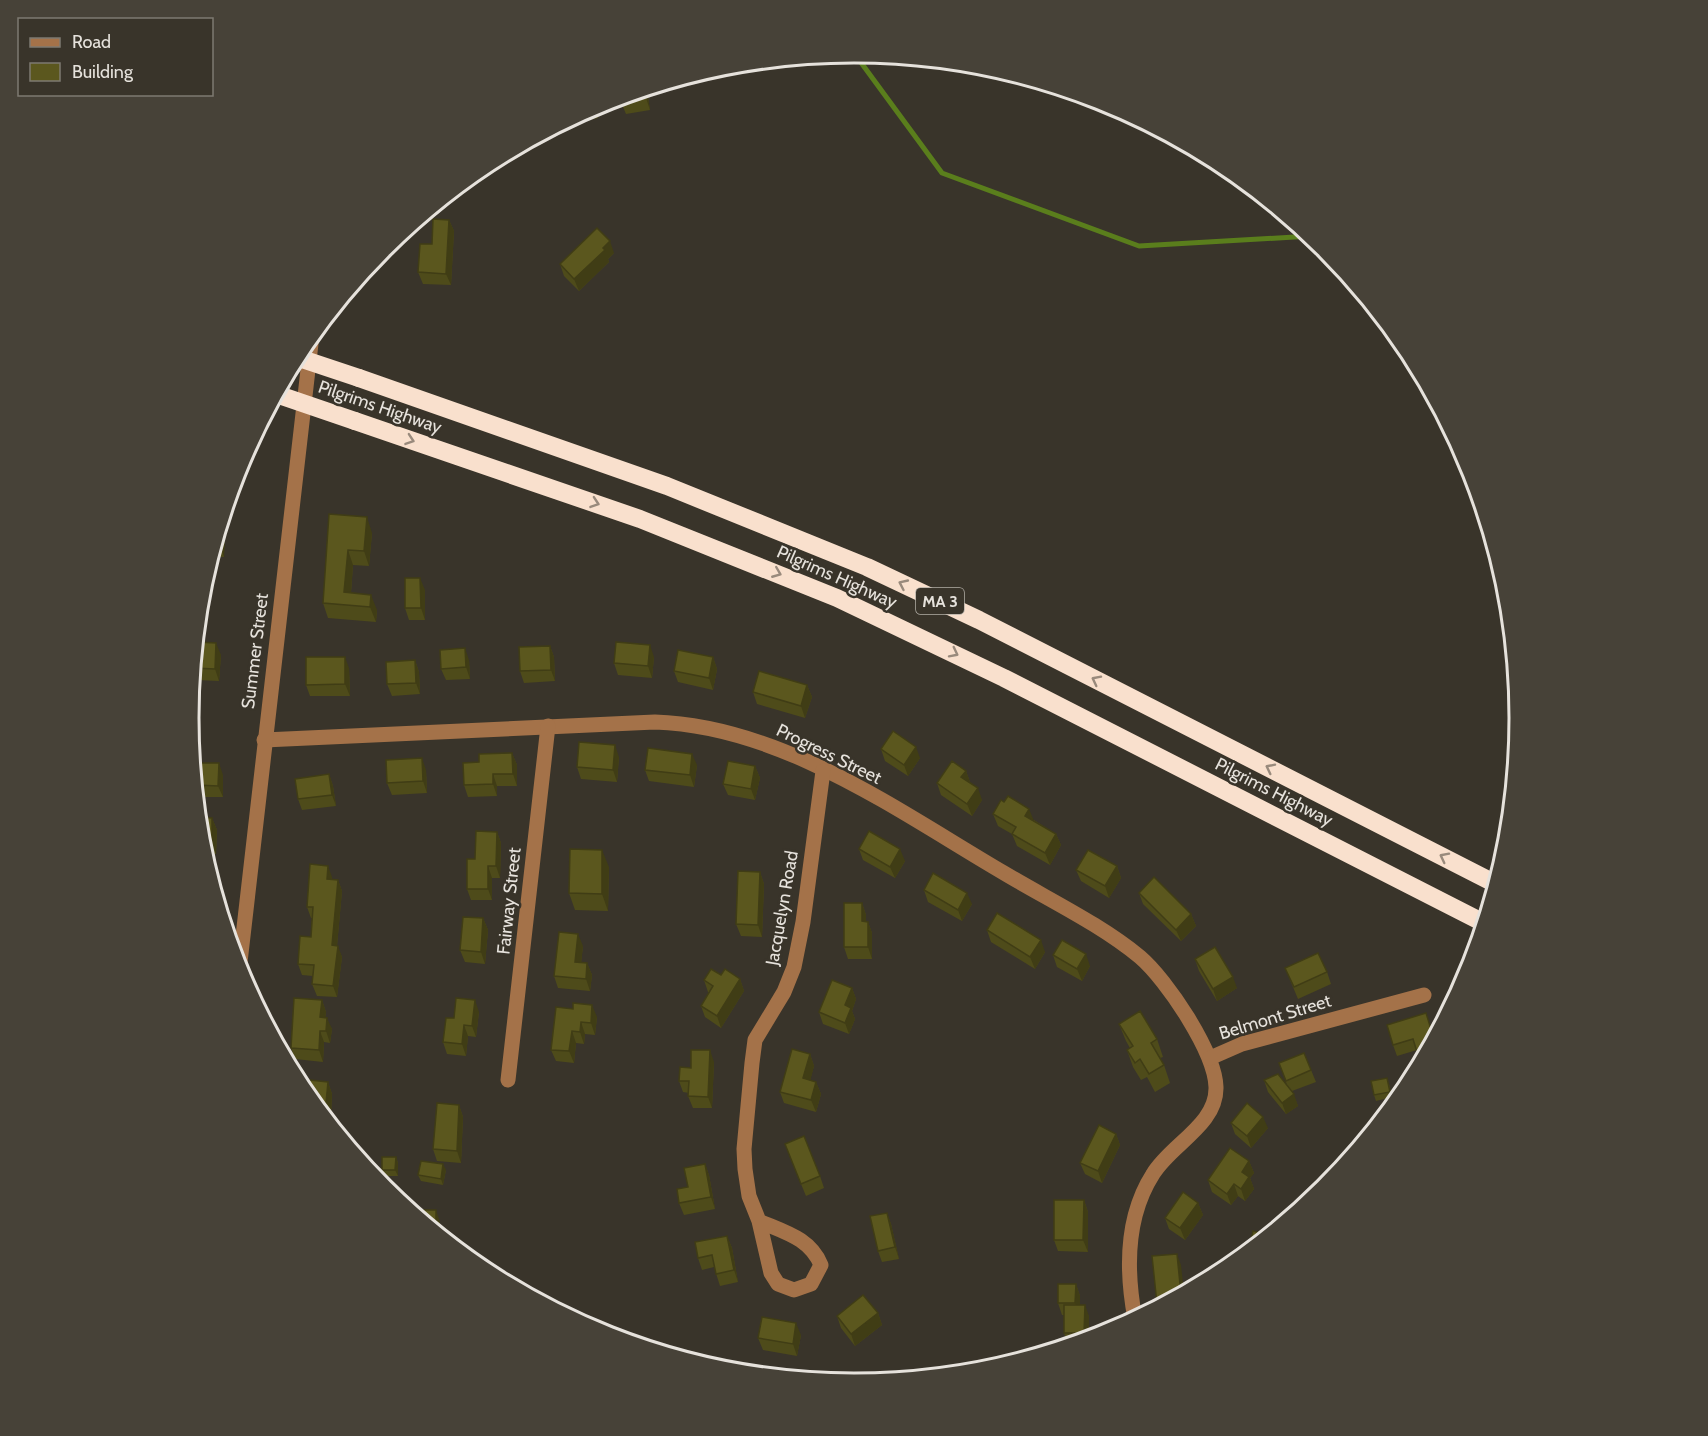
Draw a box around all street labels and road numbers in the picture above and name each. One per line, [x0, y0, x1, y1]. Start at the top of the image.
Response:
street label: Pilgrims Highway [315, 376, 445, 438]
street label: Pilgrims Highway [773, 541, 901, 613]
road number: MA 3 [916, 588, 964, 614]
street label: Summer Street [237, 592, 273, 710]
street label: Progress Street [773, 719, 885, 789]
street label: Pilgrims Highway [1211, 753, 1337, 831]
street label: Fairway Street [492, 847, 526, 955]
street label: Jacquelyn Road [761, 849, 803, 968]
street label: Belmont Street [1216, 989, 1334, 1045]

